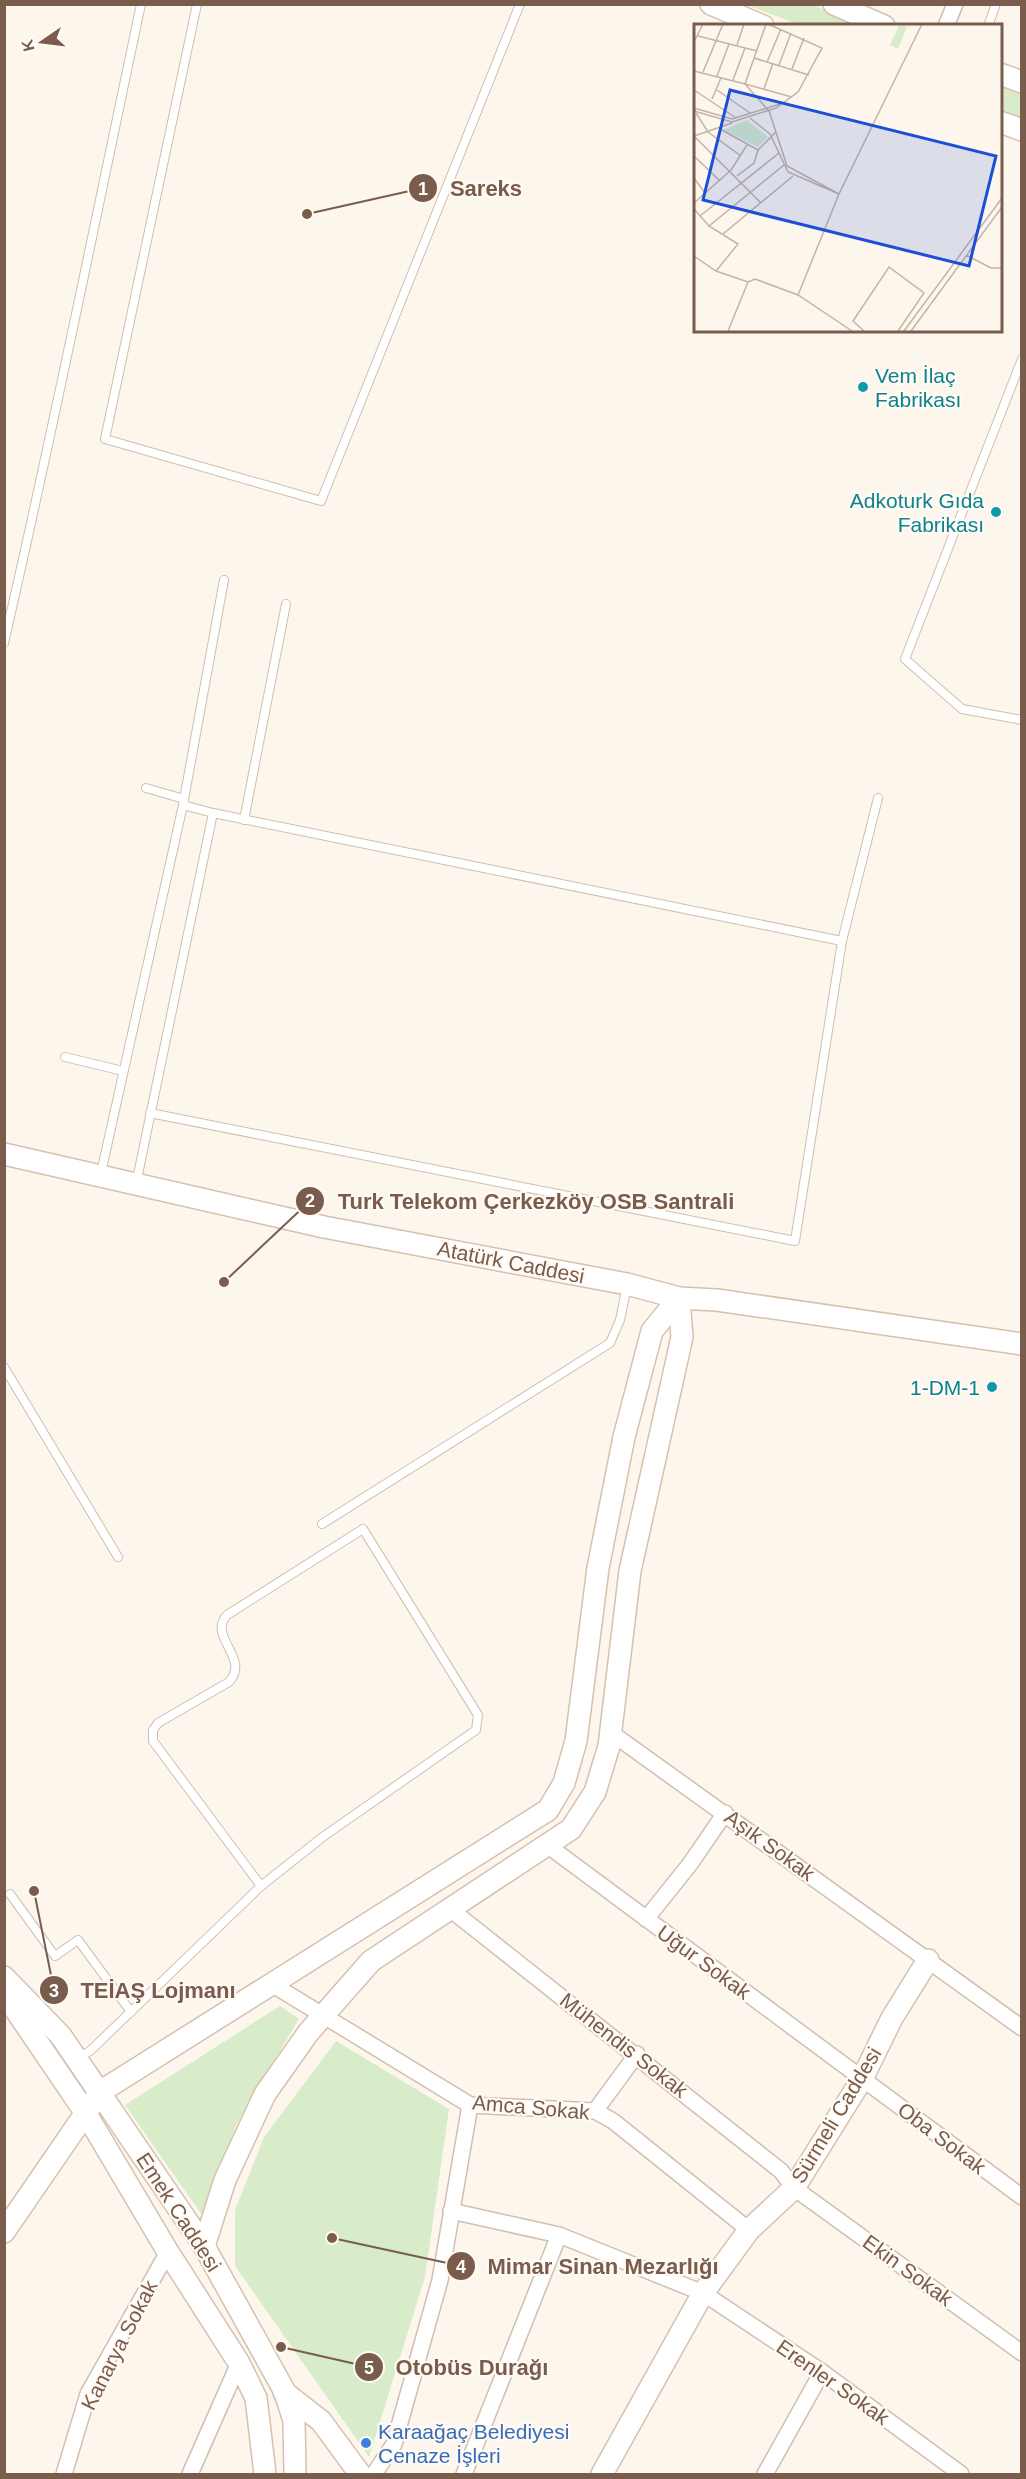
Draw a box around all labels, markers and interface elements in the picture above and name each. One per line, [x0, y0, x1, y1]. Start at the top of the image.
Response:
north arrow [12, 12, 72, 72]
inset map [694, 24, 1002, 332]
text: K [18, 37, 38, 53]
callout: Sareks [408, 168, 534, 208]
text: Sareks [450, 176, 522, 201]
text: 1 [418, 179, 428, 199]
place label: Vem İlaç Fabrikası [875, 364, 961, 411]
marker: Vem İlaç Fabrikası [856, 380, 870, 394]
place label: Adkoturk Gıda Fabrikası [850, 489, 984, 536]
marker: Adkoturk Gıda Fabrikası [989, 505, 1003, 519]
callout: Turk Telekom Çerkezköy OSB Santrali [295, 1181, 746, 1221]
text: Turk Telekom Çerkezköy OSB Santrali [338, 1189, 734, 1214]
text: 2 [305, 1191, 315, 1211]
street label: Atatürk Caddesi [435, 1236, 587, 1288]
place label: 1-DM-1 [910, 1376, 980, 1399]
marker: 1-DM-1 [985, 1380, 999, 1394]
street label: Aşık Sokak [721, 1805, 820, 1885]
street label: Uğur Sokak [653, 1920, 756, 2004]
callout: TEİAŞ Lojmanı [39, 1970, 248, 2010]
text: TEİAŞ Lojmanı [80, 1978, 236, 2003]
text: 3 [49, 1981, 59, 2001]
street label: Mühendis Sokak [556, 1988, 693, 2102]
street label: Sürmeli Caddesi [786, 2043, 886, 2187]
street label: Amca Sokak [471, 2090, 591, 2124]
street label: Oba Sokak [894, 2098, 991, 2179]
street label: Emek Caddesi [132, 2148, 226, 2276]
street label: Ekin Sokak [859, 2230, 958, 2310]
callout: Mimar Sinan Mezarlığı [446, 2246, 731, 2286]
text: Mimar Sinan Mezarlığı [487, 2254, 719, 2279]
text: 4 [456, 2257, 466, 2277]
street label: Kanarya Sokak [76, 2276, 162, 2414]
street label: Erenler Sokak [772, 2335, 894, 2430]
callout: Otobüs Durağı [354, 2347, 560, 2387]
text: Otobüs Durağı [396, 2355, 548, 2380]
text: 5 [364, 2358, 374, 2378]
place label: Karaağaç Belediyesi Cenaze İşleri [378, 2420, 569, 2467]
marker: Karaağaç Belediyesi Cenaze İşleri [359, 2436, 373, 2450]

